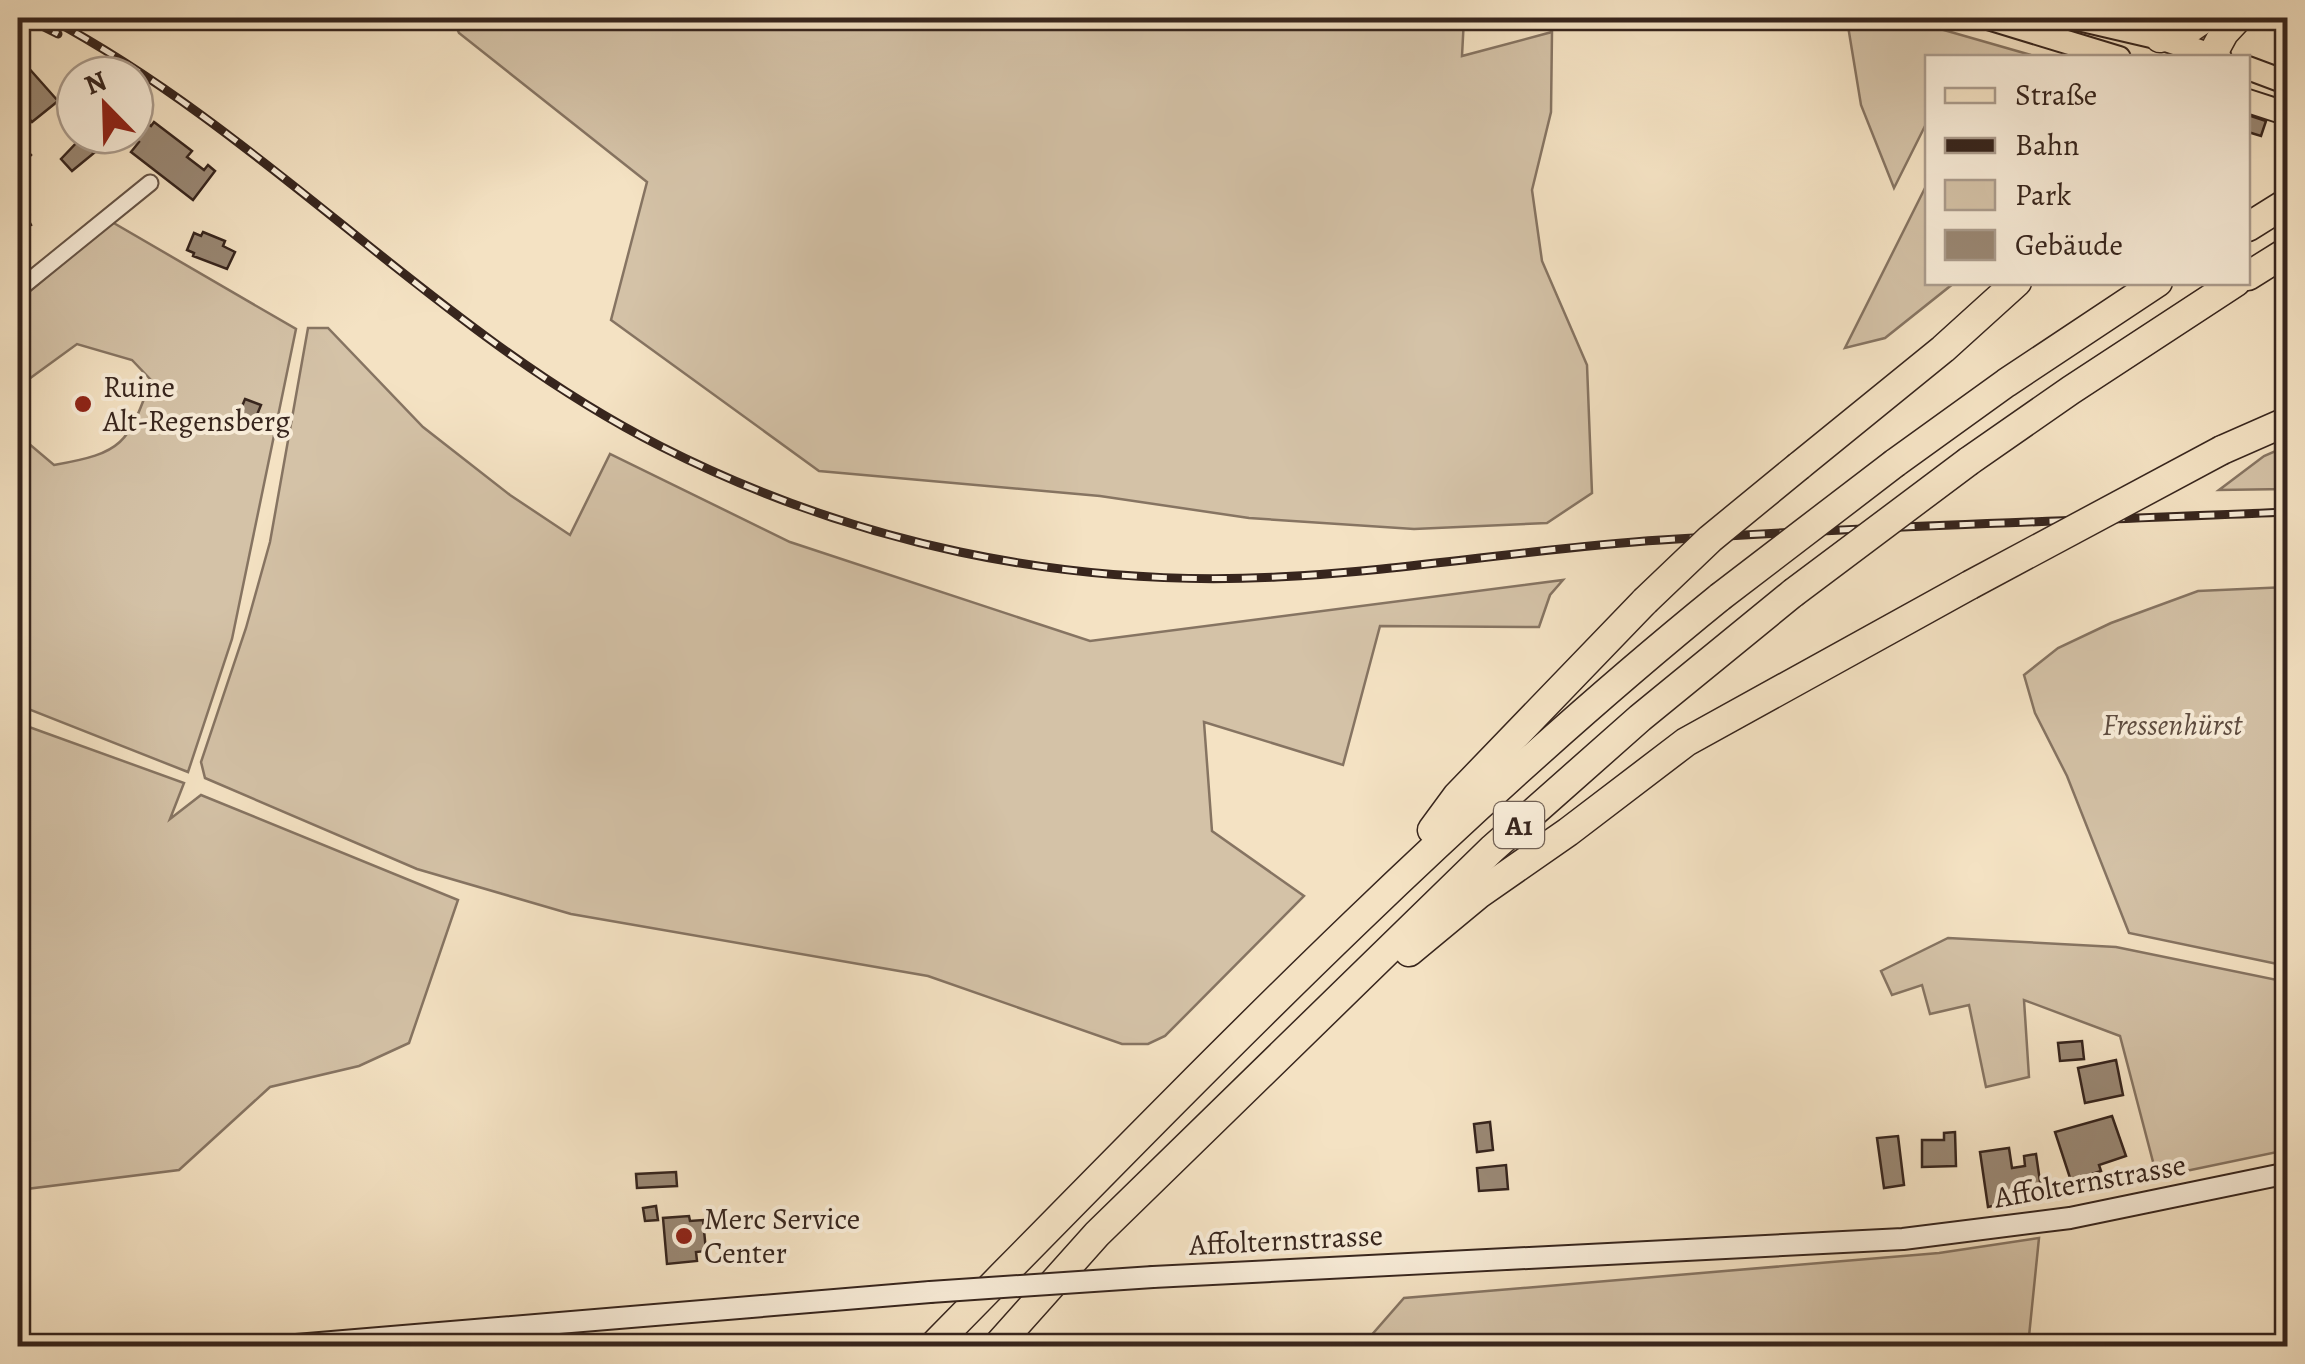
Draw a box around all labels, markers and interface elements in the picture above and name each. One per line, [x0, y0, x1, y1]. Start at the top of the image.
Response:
north arrow [55, 55, 155, 155]
legend [1925, 55, 2250, 285]
text: N [79, 61, 112, 104]
text: Straße [2015, 75, 2097, 115]
text: Bahn [2015, 125, 2079, 165]
text: Park [2015, 175, 2071, 215]
text: Gebäude [2015, 225, 2123, 265]
place label: Ruine Alt-Regensberg [102, 367, 290, 441]
marker: Ruine Alt-Regensberg [72, 393, 94, 415]
park label: Fressenhürst [2102, 705, 2243, 745]
road number: A1 [1494, 802, 1544, 848]
street label: Affolternstrasse [1990, 1144, 2189, 1218]
place label: Merc Service Center [704, 1199, 860, 1273]
street label: Affolternstrasse [1187, 1215, 1384, 1265]
marker: Merc Service Center [673, 1225, 695, 1247]

